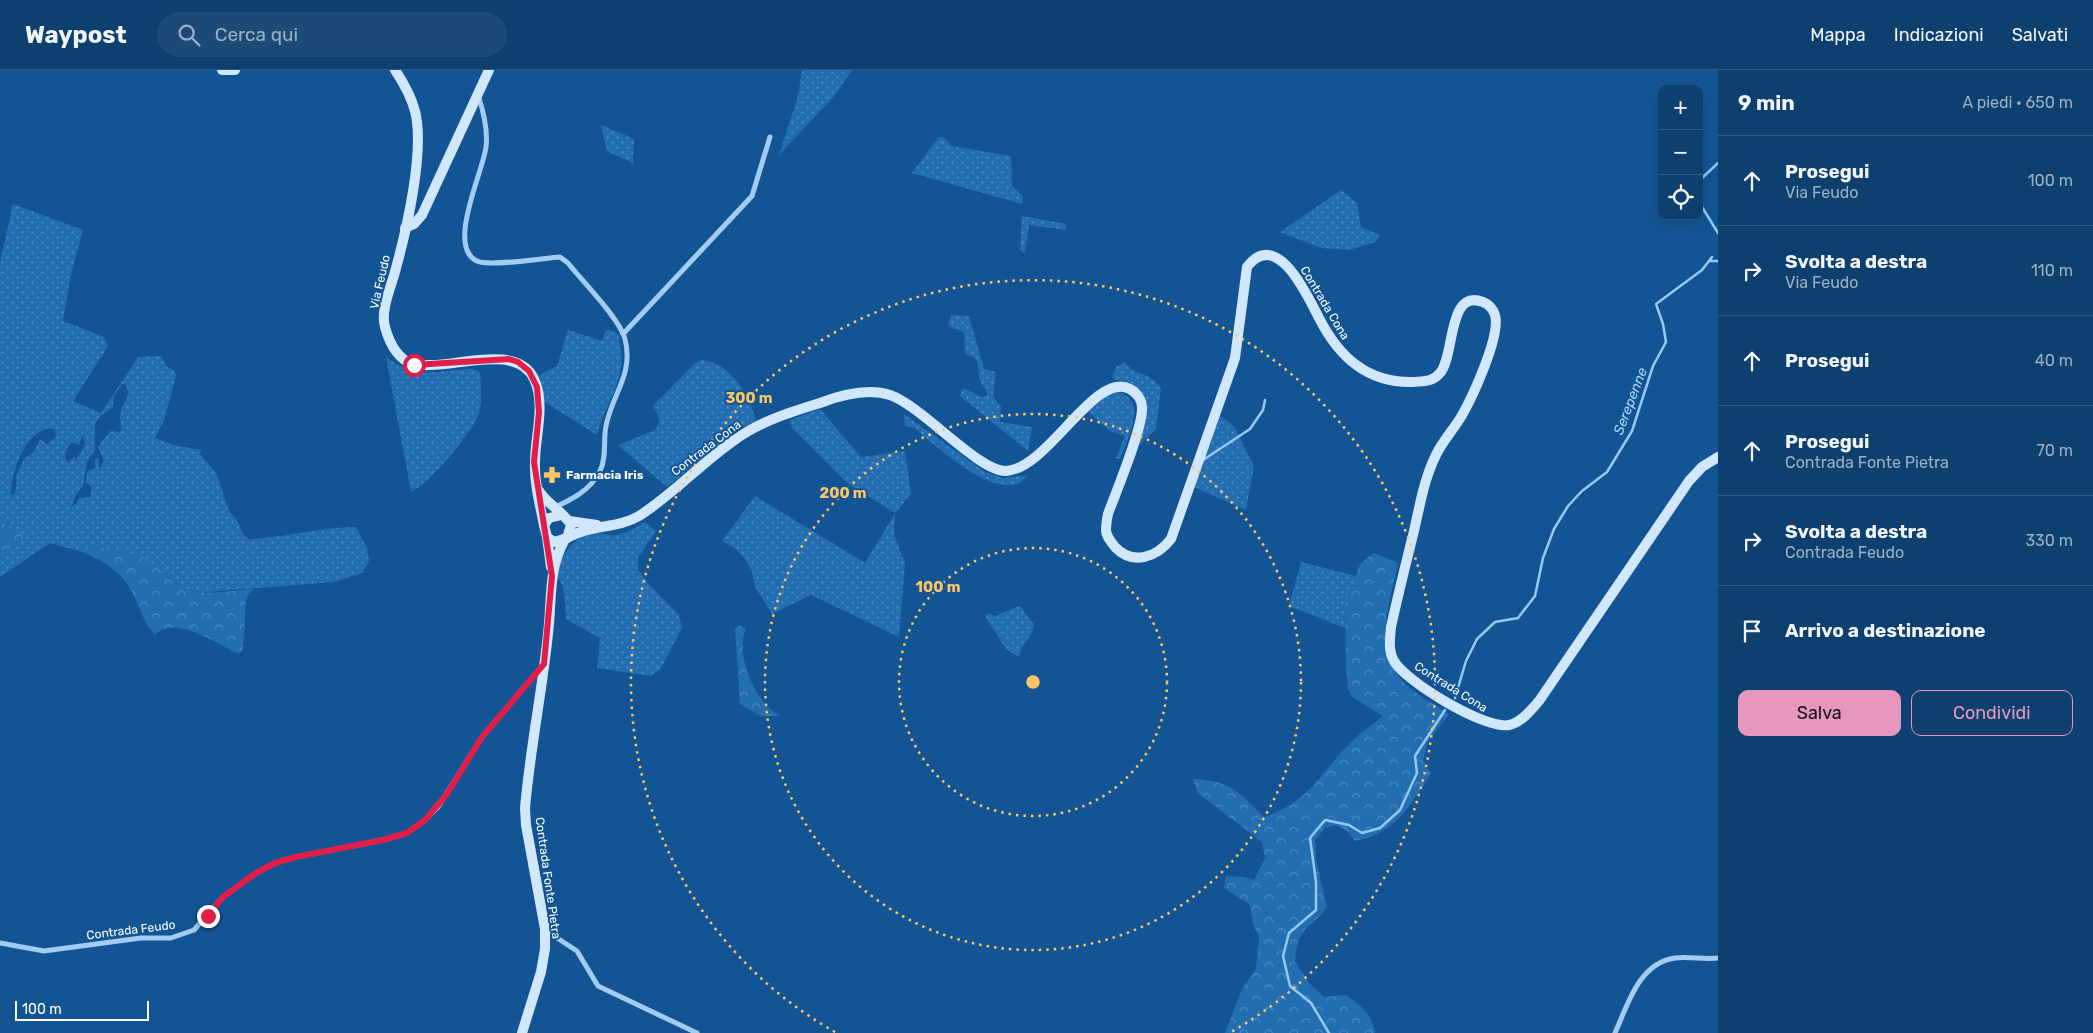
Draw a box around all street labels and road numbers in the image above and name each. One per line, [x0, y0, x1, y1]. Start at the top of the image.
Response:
street label: Via Feudo [367, 253, 393, 310]
street label: Contrada Cona [1298, 264, 1352, 342]
street label: Contrada Cona [669, 417, 743, 479]
street label: Contrada Cona [1412, 659, 1490, 715]
street label: Contrada Fonte Pietra [533, 816, 563, 940]
street label: Contrada Feudo [86, 918, 176, 942]

